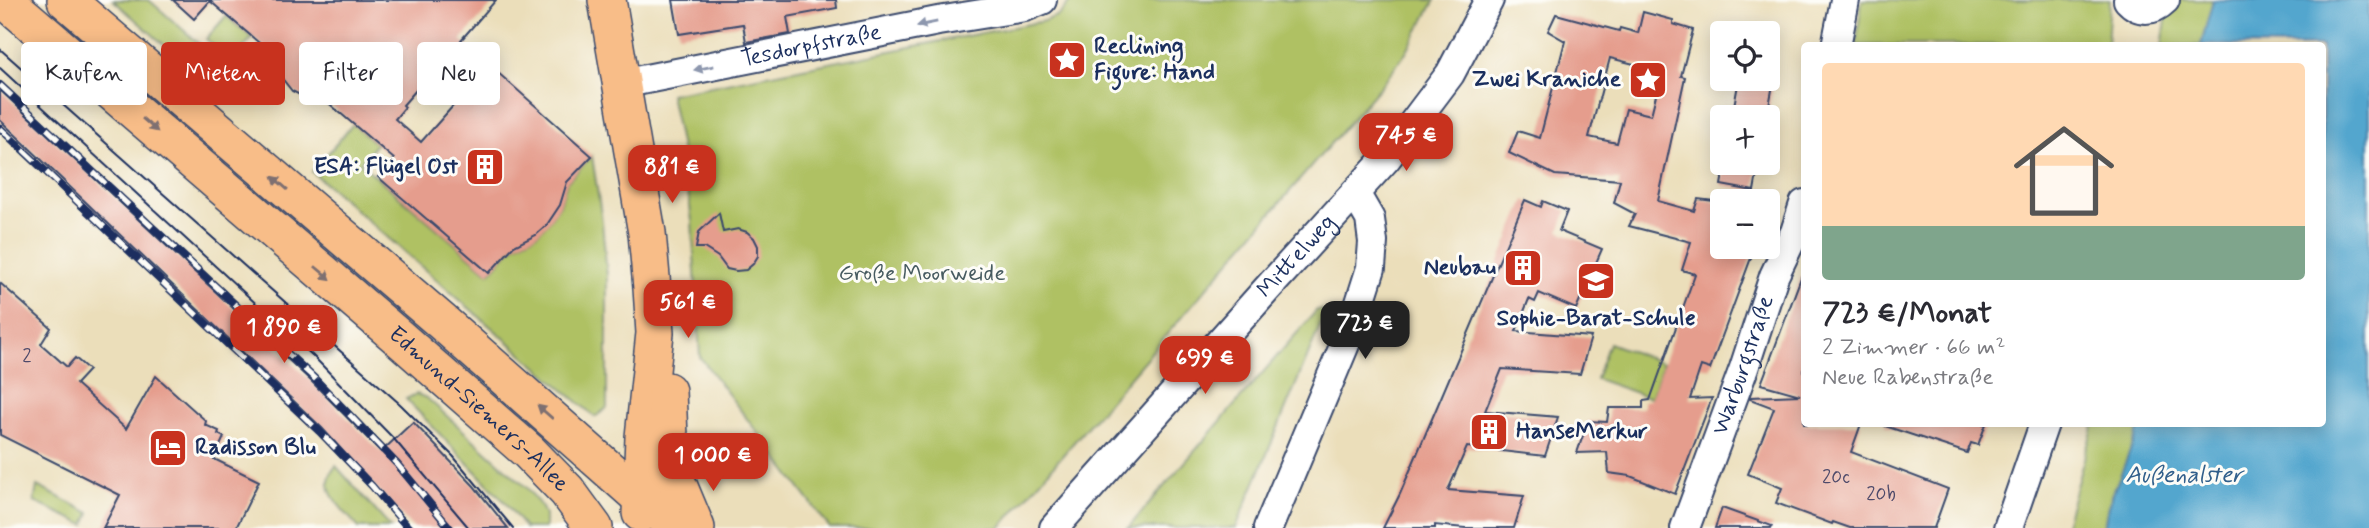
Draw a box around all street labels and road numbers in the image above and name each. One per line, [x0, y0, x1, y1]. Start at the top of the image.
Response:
street label: Tesdorpfstraße [739, 18, 884, 75]
street label: Mittelweg [1251, 208, 1344, 305]
street label: Warburgstraße [1706, 292, 1782, 439]
street label: Edmund-Siemers-Allee [382, 320, 575, 499]

